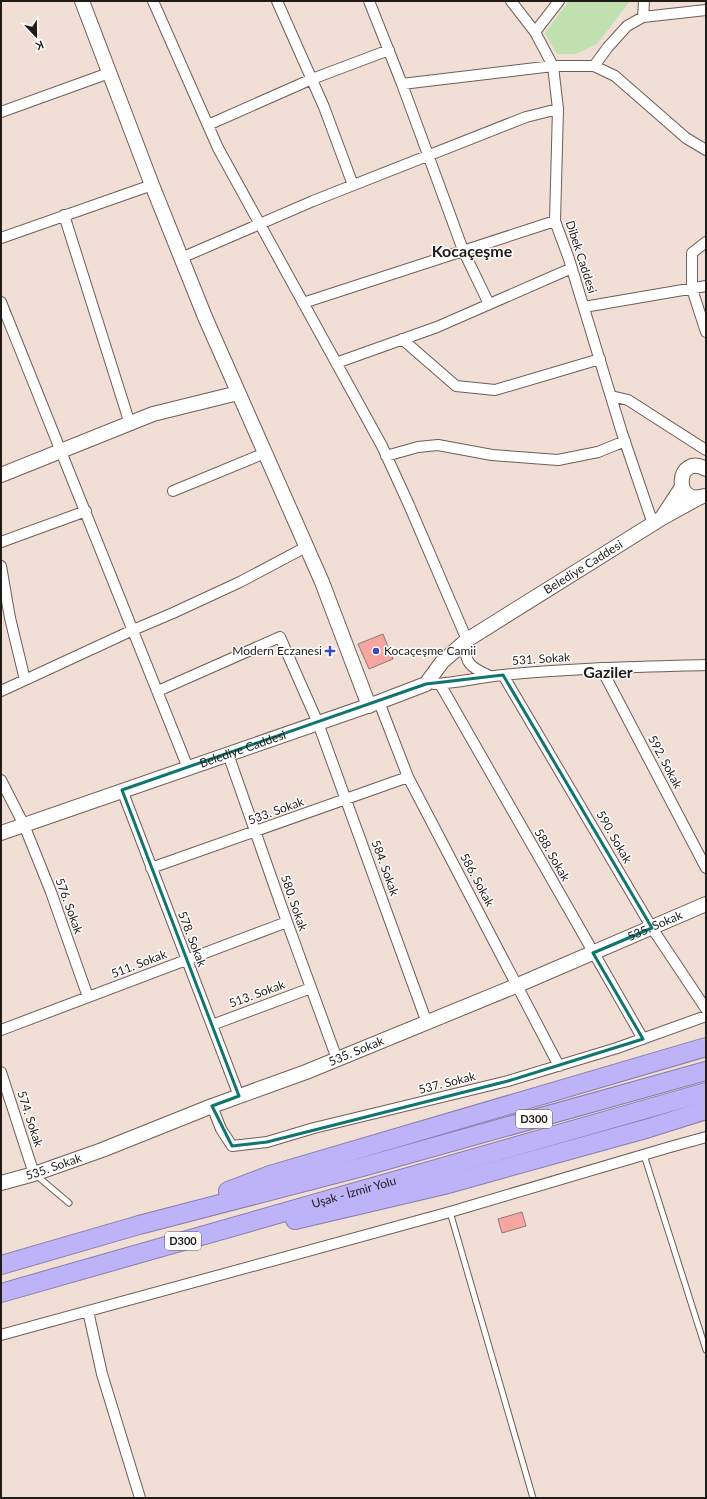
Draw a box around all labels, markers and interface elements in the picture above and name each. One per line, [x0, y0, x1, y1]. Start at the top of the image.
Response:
north arrow [16, 16, 56, 56]
text: K [34, 38, 46, 53]
street label: Dibek Caddesi [563, 218, 600, 295]
district label: Kocaçeşme [432, 241, 513, 260]
street label: Belediye Caddesi [541, 537, 625, 597]
place label: Modern Eczanesi [232, 643, 322, 658]
place label: Kocaçeşme Camii [384, 643, 476, 658]
marker: Modern Eczanesi [325, 646, 335, 656]
marker: Kocaçeşme Camii [371, 646, 381, 656]
street label: 531. Sokak [511, 649, 571, 668]
district label: Gaziler [583, 662, 633, 681]
street label: Belediye Caddesi [198, 727, 288, 771]
street label: 592. Sokak [645, 733, 686, 792]
street label: 533. Sokak [246, 793, 307, 828]
street label: 590. Sokak [593, 808, 636, 866]
street label: 588. Sokak [531, 826, 574, 884]
street label: 584. Sokak [368, 838, 403, 899]
street label: 586. Sokak [457, 851, 498, 910]
street label: 580. Sokak [278, 873, 311, 934]
street label: 576. Sokak [52, 876, 87, 937]
street label: 535. Sokak [625, 907, 685, 944]
street label: 578. Sokak [175, 909, 210, 970]
street label: 511. Sokak [109, 946, 170, 981]
street label: 513. Sokak [227, 976, 288, 1011]
street label: 535. Sokak [326, 1033, 387, 1069]
street label: 537. Sokak [417, 1068, 478, 1097]
street label: 574. Sokak [14, 1089, 47, 1150]
road number: D300 [516, 1110, 552, 1128]
street label: 535. Sokak [24, 1150, 84, 1183]
street label: Uşak - İzmir Yolu [310, 1173, 398, 1211]
road number: D300 [165, 1232, 201, 1250]

